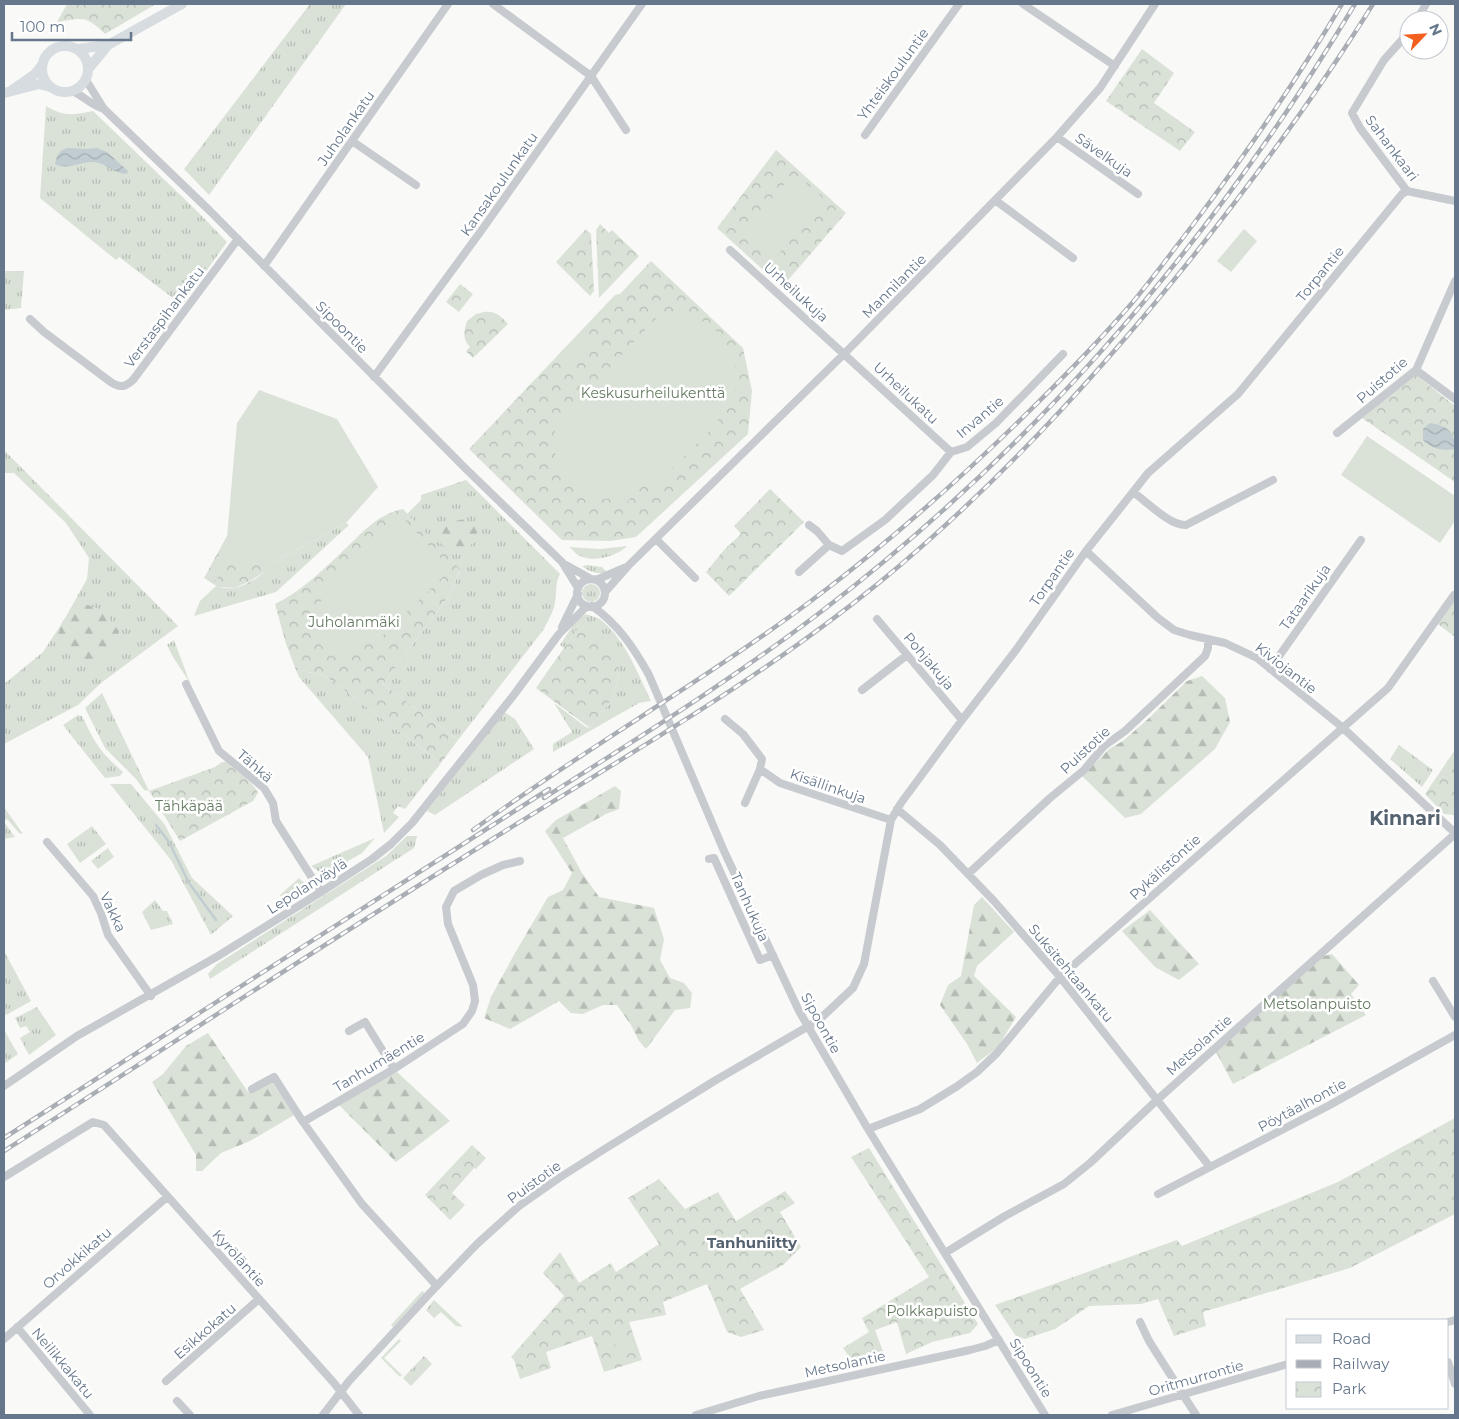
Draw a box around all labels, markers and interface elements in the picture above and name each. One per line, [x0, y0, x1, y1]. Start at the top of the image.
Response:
scale bar [12, 10, 131, 42]
north arrow [1399, 10, 1449, 60]
text: 100 m [20, 17, 65, 36]
text: N [1425, 21, 1446, 38]
street label: Yhteiskouluntie [854, 24, 932, 124]
street label: Juholankatu [313, 87, 379, 170]
street label: Sahankaari [1361, 111, 1423, 185]
street label: Kansakoulunkatu [456, 128, 542, 240]
street label: Sävelkuja [1072, 129, 1136, 181]
street label: Torpantie [1292, 242, 1348, 306]
street label: Mannilantie [858, 250, 930, 322]
street label: Urheilukuja [760, 258, 832, 326]
street label: Verstaspihankatu [120, 263, 208, 371]
street label: Sipoontie [312, 297, 372, 357]
street label: Puistotie [1353, 353, 1411, 407]
street label: Urheilukatu [869, 358, 943, 428]
park label: Keskusurheilukenttä [581, 384, 725, 402]
street label: Invantie [953, 392, 1007, 442]
street label: Torpantie [1026, 545, 1078, 609]
street label: Tataarikuja [1276, 560, 1334, 634]
park label: Juholanmäki [307, 613, 400, 631]
street label: Pohjakuja [900, 628, 958, 694]
street label: Kiviojantie [1252, 638, 1320, 698]
street label: Puistotie [1056, 722, 1114, 778]
street label: Tähkä [233, 745, 277, 787]
street label: Kisällinkuja [788, 765, 868, 807]
park label: Tähkäpää [155, 797, 223, 815]
district label: Kinnari [1369, 807, 1441, 830]
street label: Pykälistöntie [1126, 830, 1204, 904]
street label: Lepolanväylä [264, 854, 350, 918]
street label: Tanhukuja [727, 870, 773, 944]
street label: Vakka [96, 889, 130, 935]
street label: Suksitehtaankatu [1025, 920, 1117, 1026]
street label: Sipoontie [797, 989, 845, 1057]
park label: Metsolanpuisto [1263, 995, 1371, 1013]
street label: Metsolantie [1162, 1011, 1236, 1079]
street label: Tanhumäentie [330, 1028, 428, 1096]
street label: Pöytäalhontie [1255, 1074, 1349, 1136]
street label: Puistotie [504, 1156, 564, 1208]
street label: Orvokkikatu [39, 1223, 115, 1293]
street label: Kyröläntie [209, 1226, 269, 1290]
district label: Tanhuniitty [707, 1233, 798, 1252]
street label: Esikkokatu [170, 1299, 240, 1363]
park label: Polkkapuisto [887, 1302, 978, 1320]
legend [1286, 1319, 1449, 1409]
street label: Neilikkakatu [28, 1324, 98, 1402]
text: Road [1332, 1329, 1371, 1348]
street label: Sipoontie [1006, 1335, 1056, 1401]
street label: Metsolantie [803, 1347, 887, 1381]
text: Railway [1332, 1354, 1390, 1373]
street label: Oritmurrontie [1146, 1356, 1246, 1400]
text: Park [1332, 1379, 1366, 1398]

